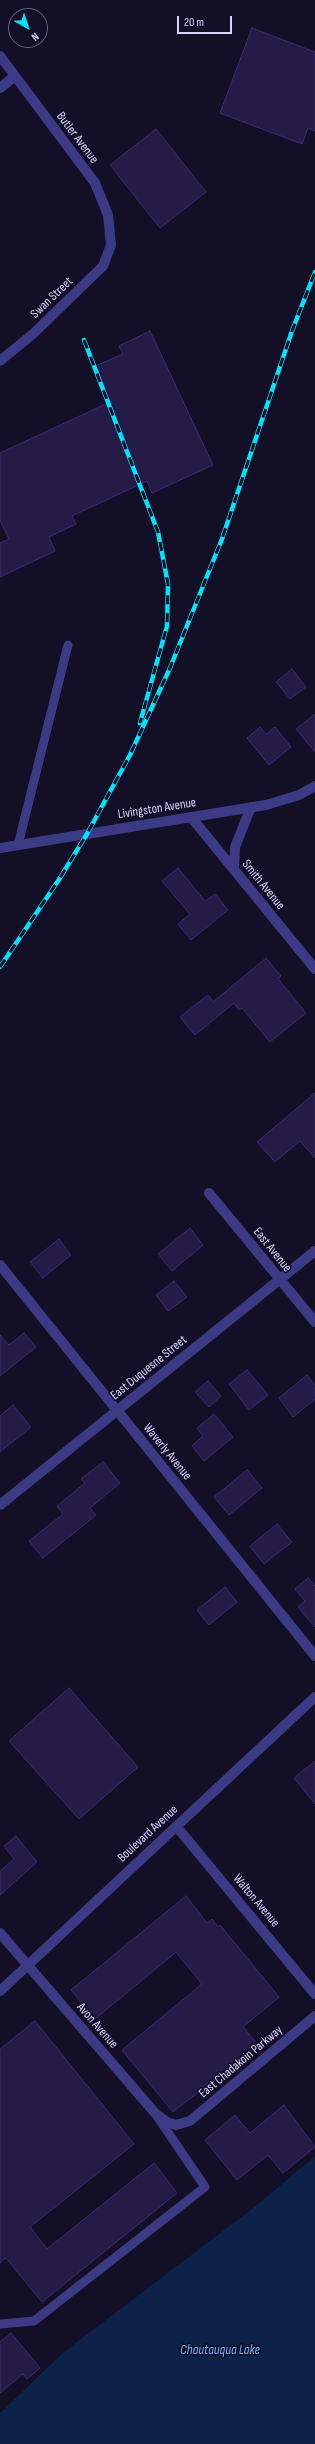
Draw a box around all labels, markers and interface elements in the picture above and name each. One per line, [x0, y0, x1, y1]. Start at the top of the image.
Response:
north arrow [8, 8, 48, 48]
scale bar [179, 8, 234, 34]
text: 20 m [184, 15, 204, 30]
text: N [29, 30, 42, 44]
street label: Butler Avenue [53, 109, 101, 167]
street label: Swan Street [28, 274, 76, 322]
street label: Livingston Avenue [117, 795, 197, 823]
street label: Smith Avenue [238, 857, 288, 913]
street label: East Avenue [249, 1225, 295, 1275]
street label: East Duquesne Street [108, 1332, 190, 1404]
street label: Waverly Avenue [139, 1421, 195, 1483]
street label: Boulevard Avenue [115, 1802, 181, 1866]
street label: Walton Avenue [229, 1871, 283, 1931]
street label: Avon Avenue [73, 2000, 121, 2052]
street label: East Chadakoin Parkway [196, 2022, 286, 2102]
water label: Chautauqua Lake [180, 2342, 260, 2358]

